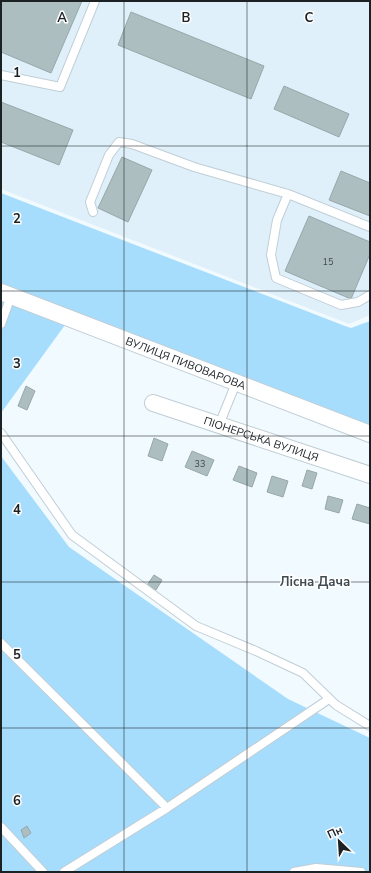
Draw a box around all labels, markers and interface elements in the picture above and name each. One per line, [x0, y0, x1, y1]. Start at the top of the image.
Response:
text: A [57, 9, 67, 27]
text: B [182, 9, 191, 27]
text: C [305, 9, 314, 27]
text: 1 [13, 64, 21, 82]
text: 2 [13, 210, 21, 228]
house number: 15 [323, 256, 333, 268]
street label: ВУЛИЦЯ ПИВОВАРОВА [123, 334, 248, 394]
text: 3 [13, 355, 21, 373]
street label: ПІОНЕРСЬКА ВУЛИЦЯ [202, 413, 320, 465]
house number: 33 [195, 458, 205, 470]
text: 4 [13, 501, 21, 519]
district label: Лісна Дача [280, 573, 350, 591]
text: 5 [13, 646, 21, 664]
text: 6 [13, 792, 21, 810]
north arrow [319, 821, 359, 861]
text: Пн [325, 822, 345, 842]

